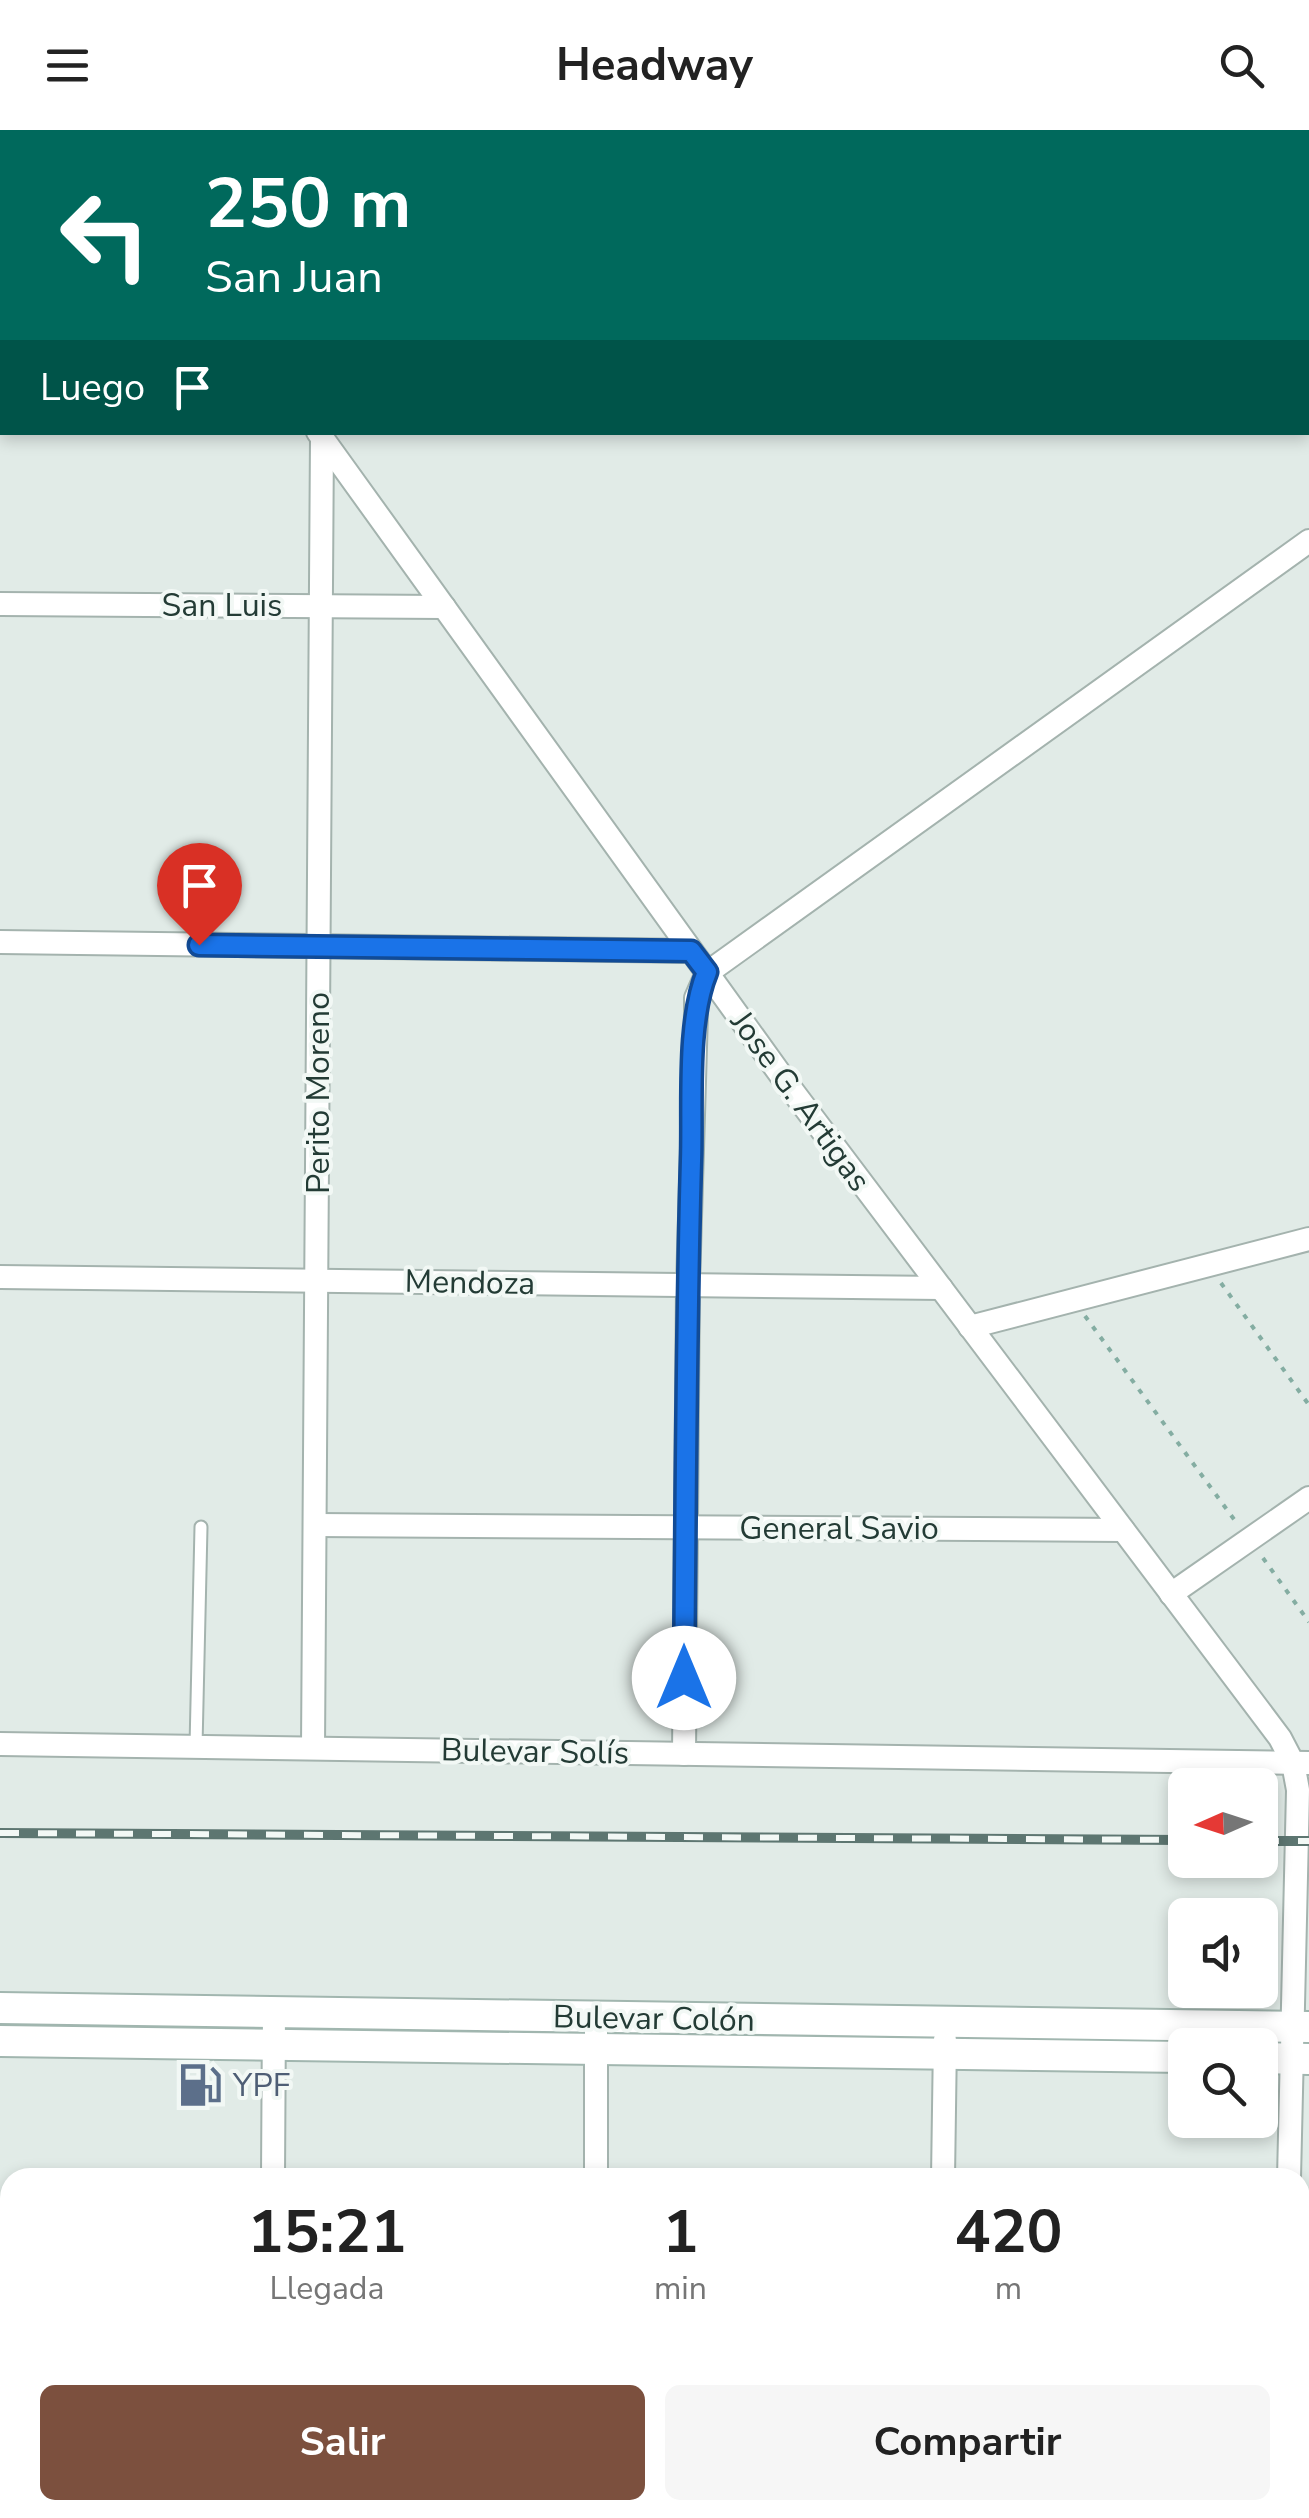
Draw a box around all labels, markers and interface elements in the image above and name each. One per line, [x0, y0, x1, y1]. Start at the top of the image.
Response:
text: Headway [556, 35, 753, 96]
icon: menu [40, 38, 95, 93]
icon: search [1214, 38, 1269, 93]
text: 250 m [205, 156, 411, 252]
icon: left [40, 170, 170, 300]
text: San Juan [205, 247, 383, 308]
icon: arrive [165, 360, 220, 415]
text: Luego [40, 362, 145, 413]
street label: San Luis [162, 584, 282, 627]
pin [157, 843, 242, 946]
icon: arrive [172, 858, 227, 913]
street label: Perito Moreno [297, 992, 340, 1194]
street label: Jose G. Artigas [720, 1002, 881, 1200]
street label: Mendoza [404, 1260, 536, 1305]
street label: General Savio [739, 1507, 939, 1550]
position arrow [632, 1626, 736, 1730]
street label: Bulevar Solís [440, 1728, 629, 1775]
north arrow [1168, 1768, 1278, 1878]
map controls [1168, 1768, 1278, 2138]
button: sound [1168, 1898, 1278, 2008]
street label: Bulevar Colón [553, 1995, 755, 2042]
button: search [1168, 2028, 1278, 2138]
fuel station icon: YPF [176, 2061, 224, 2109]
place label: YPF [232, 2064, 290, 2107]
text: 15:21 [248, 2191, 406, 2273]
text: 1 [662, 2191, 698, 2273]
text: 420 [954, 2191, 1062, 2273]
text: Llegada [269, 2267, 384, 2310]
text: min [654, 2267, 707, 2310]
text: m [995, 2267, 1022, 2310]
button: Salir [40, 2385, 645, 2500]
button: Compartir [665, 2385, 1270, 2500]

